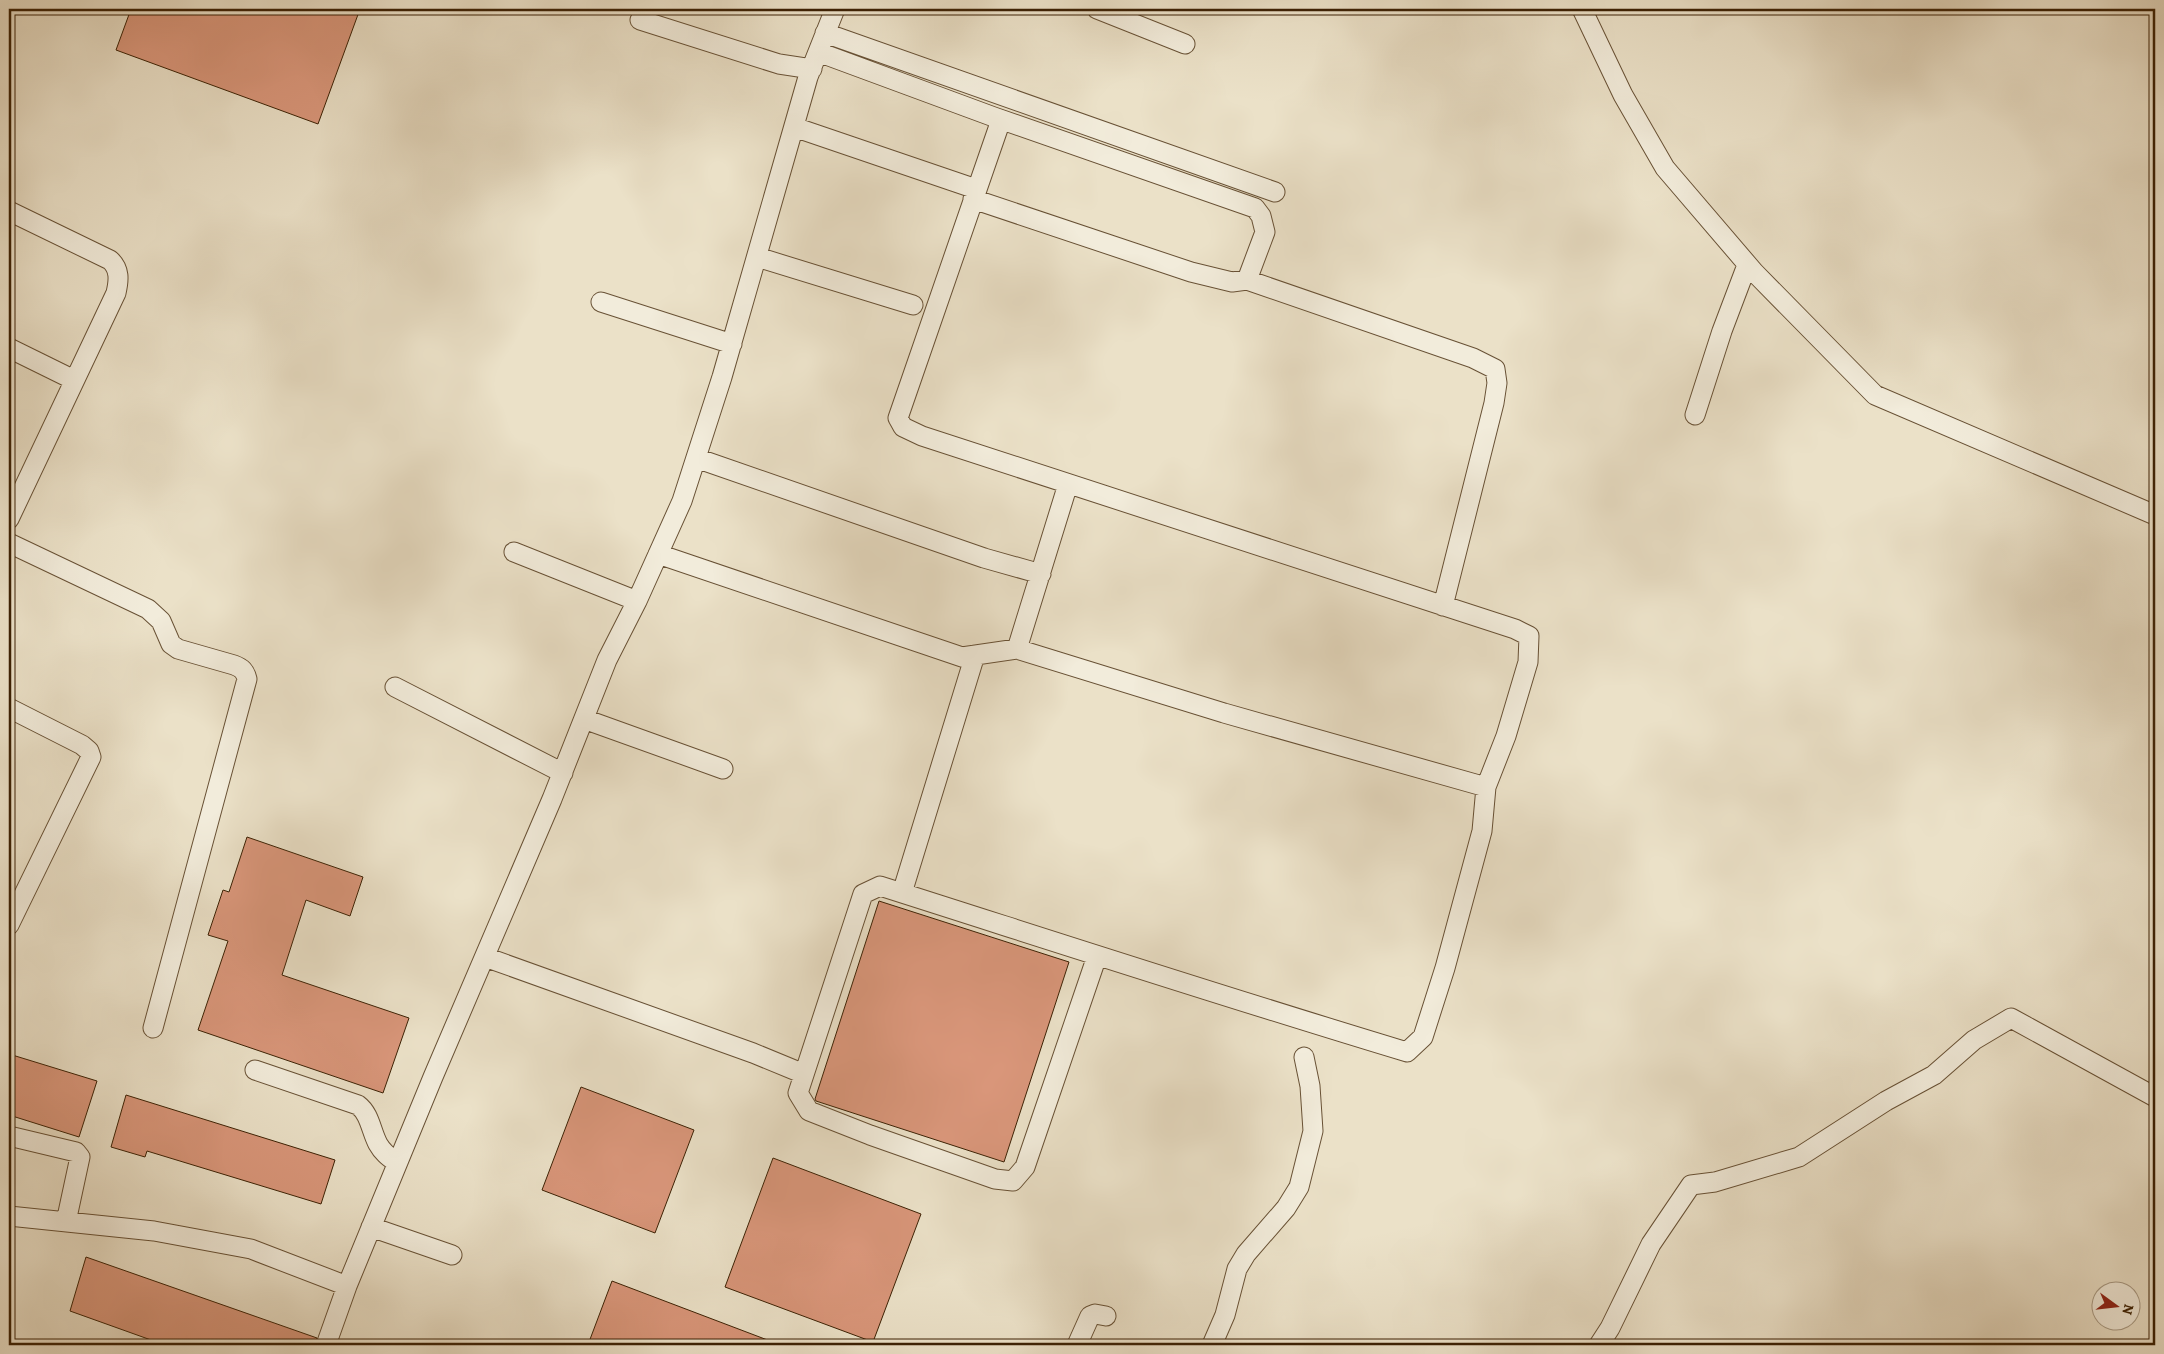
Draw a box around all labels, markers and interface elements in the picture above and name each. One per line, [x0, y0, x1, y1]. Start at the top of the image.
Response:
north arrow [2092, 1282, 2142, 1332]
text: N [2118, 1302, 2139, 1317]

